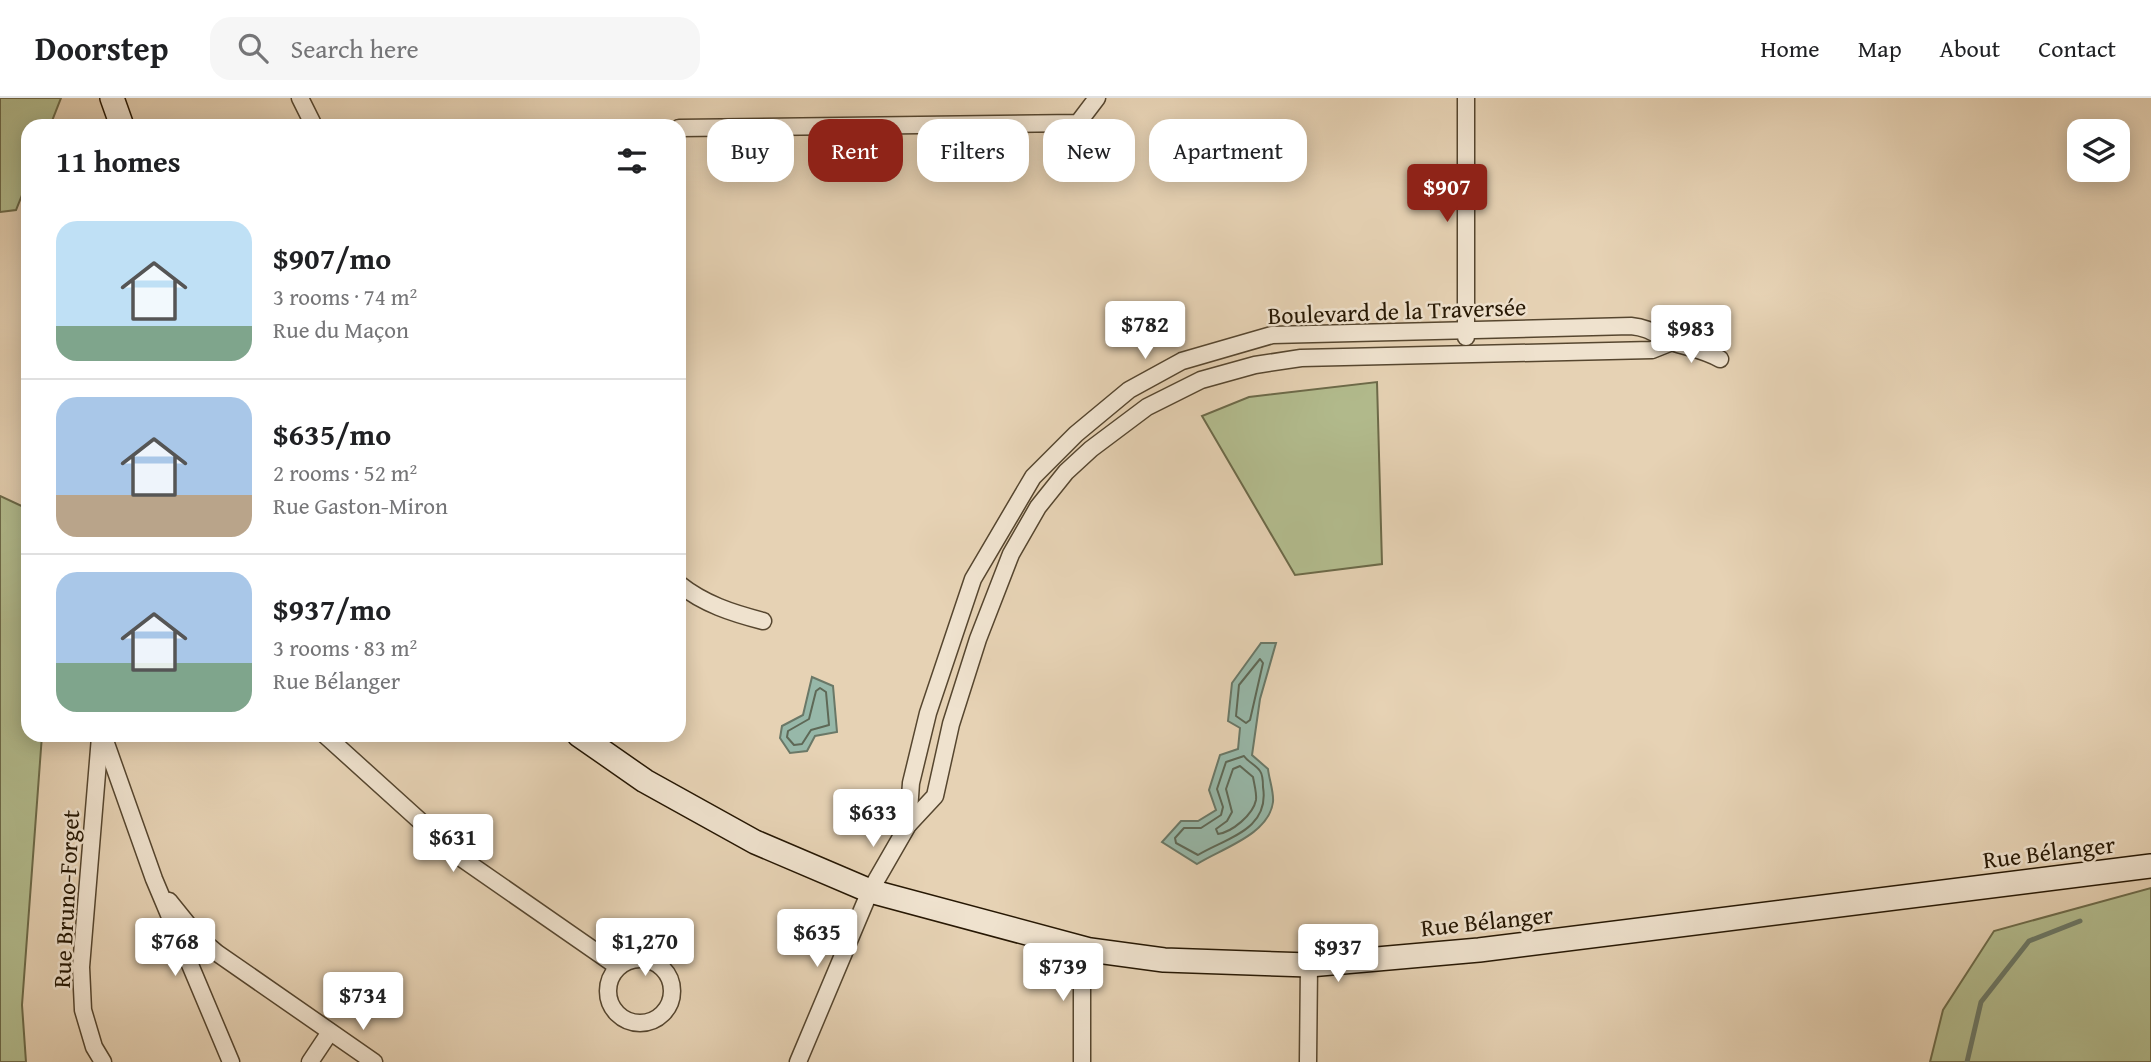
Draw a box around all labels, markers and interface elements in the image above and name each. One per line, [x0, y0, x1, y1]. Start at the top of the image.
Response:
search box [210, 17, 700, 80]
text: Doorstep [35, 24, 168, 72]
icon: search [234, 29, 272, 67]
text: Search here [290, 29, 419, 68]
text: Home [1761, 31, 1820, 66]
text: Map [1858, 31, 1902, 66]
text: About [1940, 31, 2000, 66]
text: Contact [2038, 31, 2116, 66]
chip: Buy [707, 119, 794, 182]
chip: Rent [808, 119, 903, 182]
chip: Filters [917, 119, 1029, 182]
chip: New [1043, 119, 1135, 182]
chip: Apartment [1149, 119, 1307, 182]
map controls [2067, 119, 2130, 182]
button: layers [2067, 119, 2130, 182]
text: 11 homes [56, 139, 181, 183]
icon: filters [613, 142, 651, 180]
pin: $907 [1406, 164, 1488, 224]
text: $907 [1423, 170, 1471, 203]
text: $907/mo [273, 236, 391, 280]
icon: home [112, 249, 196, 333]
text: 3 rooms · 74 m² [273, 280, 417, 313]
street label: Boulevard de la Traversée [1267, 289, 1527, 333]
pin: $782 [1104, 302, 1186, 361]
pin: $983 [1650, 306, 1732, 365]
text: $782 [1121, 307, 1169, 340]
text: $983 [1667, 311, 1715, 344]
text: Rue du Maçon [273, 313, 409, 346]
text: $635/mo [273, 412, 391, 456]
icon: home [112, 425, 196, 509]
text: 2 rooms · 52 m² [273, 456, 417, 489]
text: Rue Gaston-Miron [273, 489, 448, 522]
text: $937/mo [273, 587, 391, 631]
icon: home [112, 600, 196, 684]
text: 3 rooms · 83 m² [273, 631, 417, 664]
text: Rue Bélanger [273, 664, 400, 697]
pin: $633 [832, 790, 914, 849]
text: $633 [849, 795, 897, 828]
street label: Rue Bruno-Forget [44, 808, 88, 989]
pin: $631 [412, 814, 494, 874]
text: $631 [429, 820, 477, 853]
street label: Rue Bélanger [1981, 827, 2117, 877]
street label: Rue Bélanger [1419, 897, 1555, 945]
pin: $635 [776, 910, 858, 969]
text: $635 [793, 915, 841, 948]
pin: $768 [134, 918, 216, 978]
pin: $1,270 [588, 918, 702, 978]
text: $768 [151, 924, 199, 957]
text: $1,270 [612, 924, 678, 957]
pin: $937 [1297, 924, 1379, 984]
text: $937 [1314, 930, 1362, 963]
pin: $739 [1022, 944, 1104, 1003]
text: $739 [1039, 949, 1087, 982]
pin: $734 [322, 972, 404, 1032]
text: $734 [339, 978, 387, 1011]

